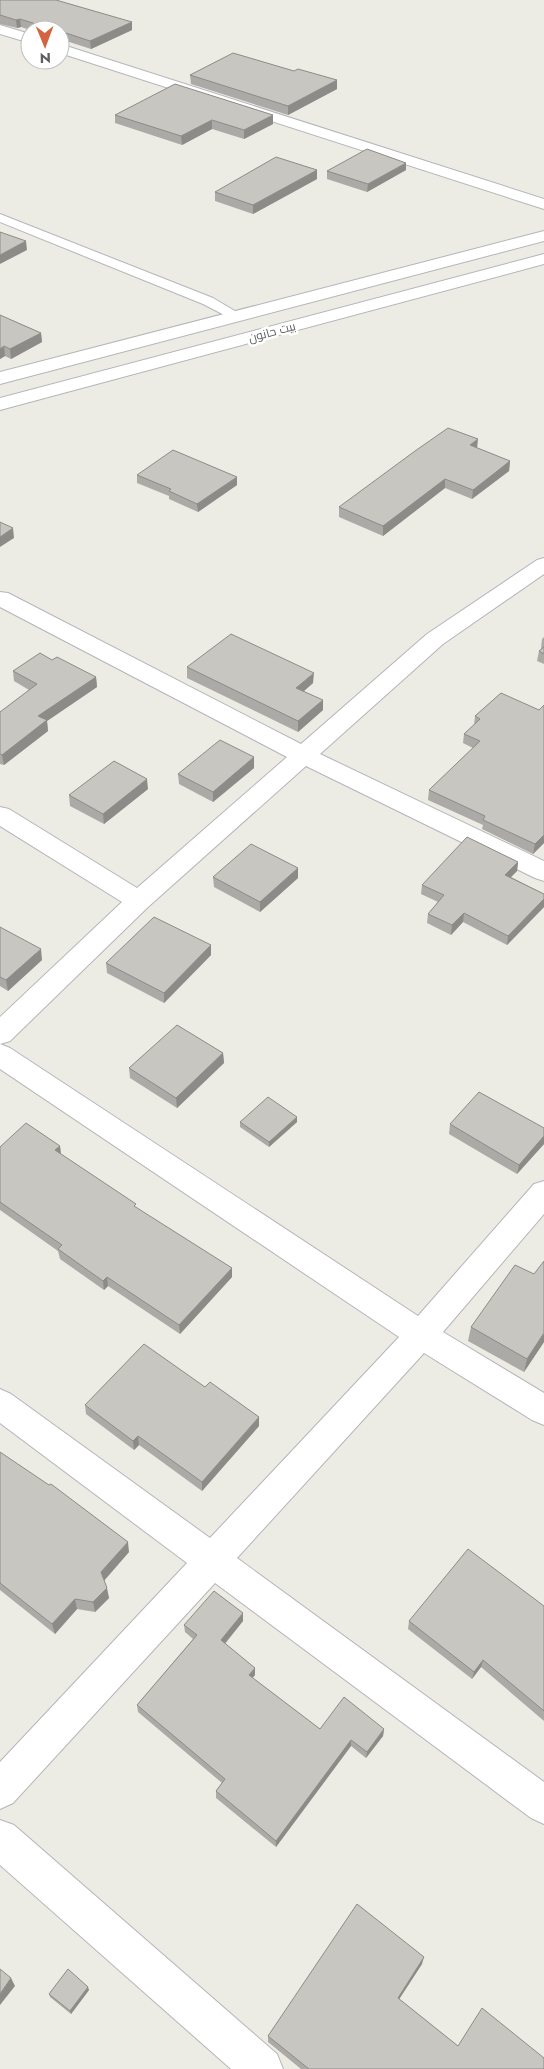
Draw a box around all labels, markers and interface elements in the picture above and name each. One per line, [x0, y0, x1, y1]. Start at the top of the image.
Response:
north arrow [20, 20, 70, 70]
text: N [39, 48, 51, 68]
street label: بيت حانون [246, 317, 298, 347]

